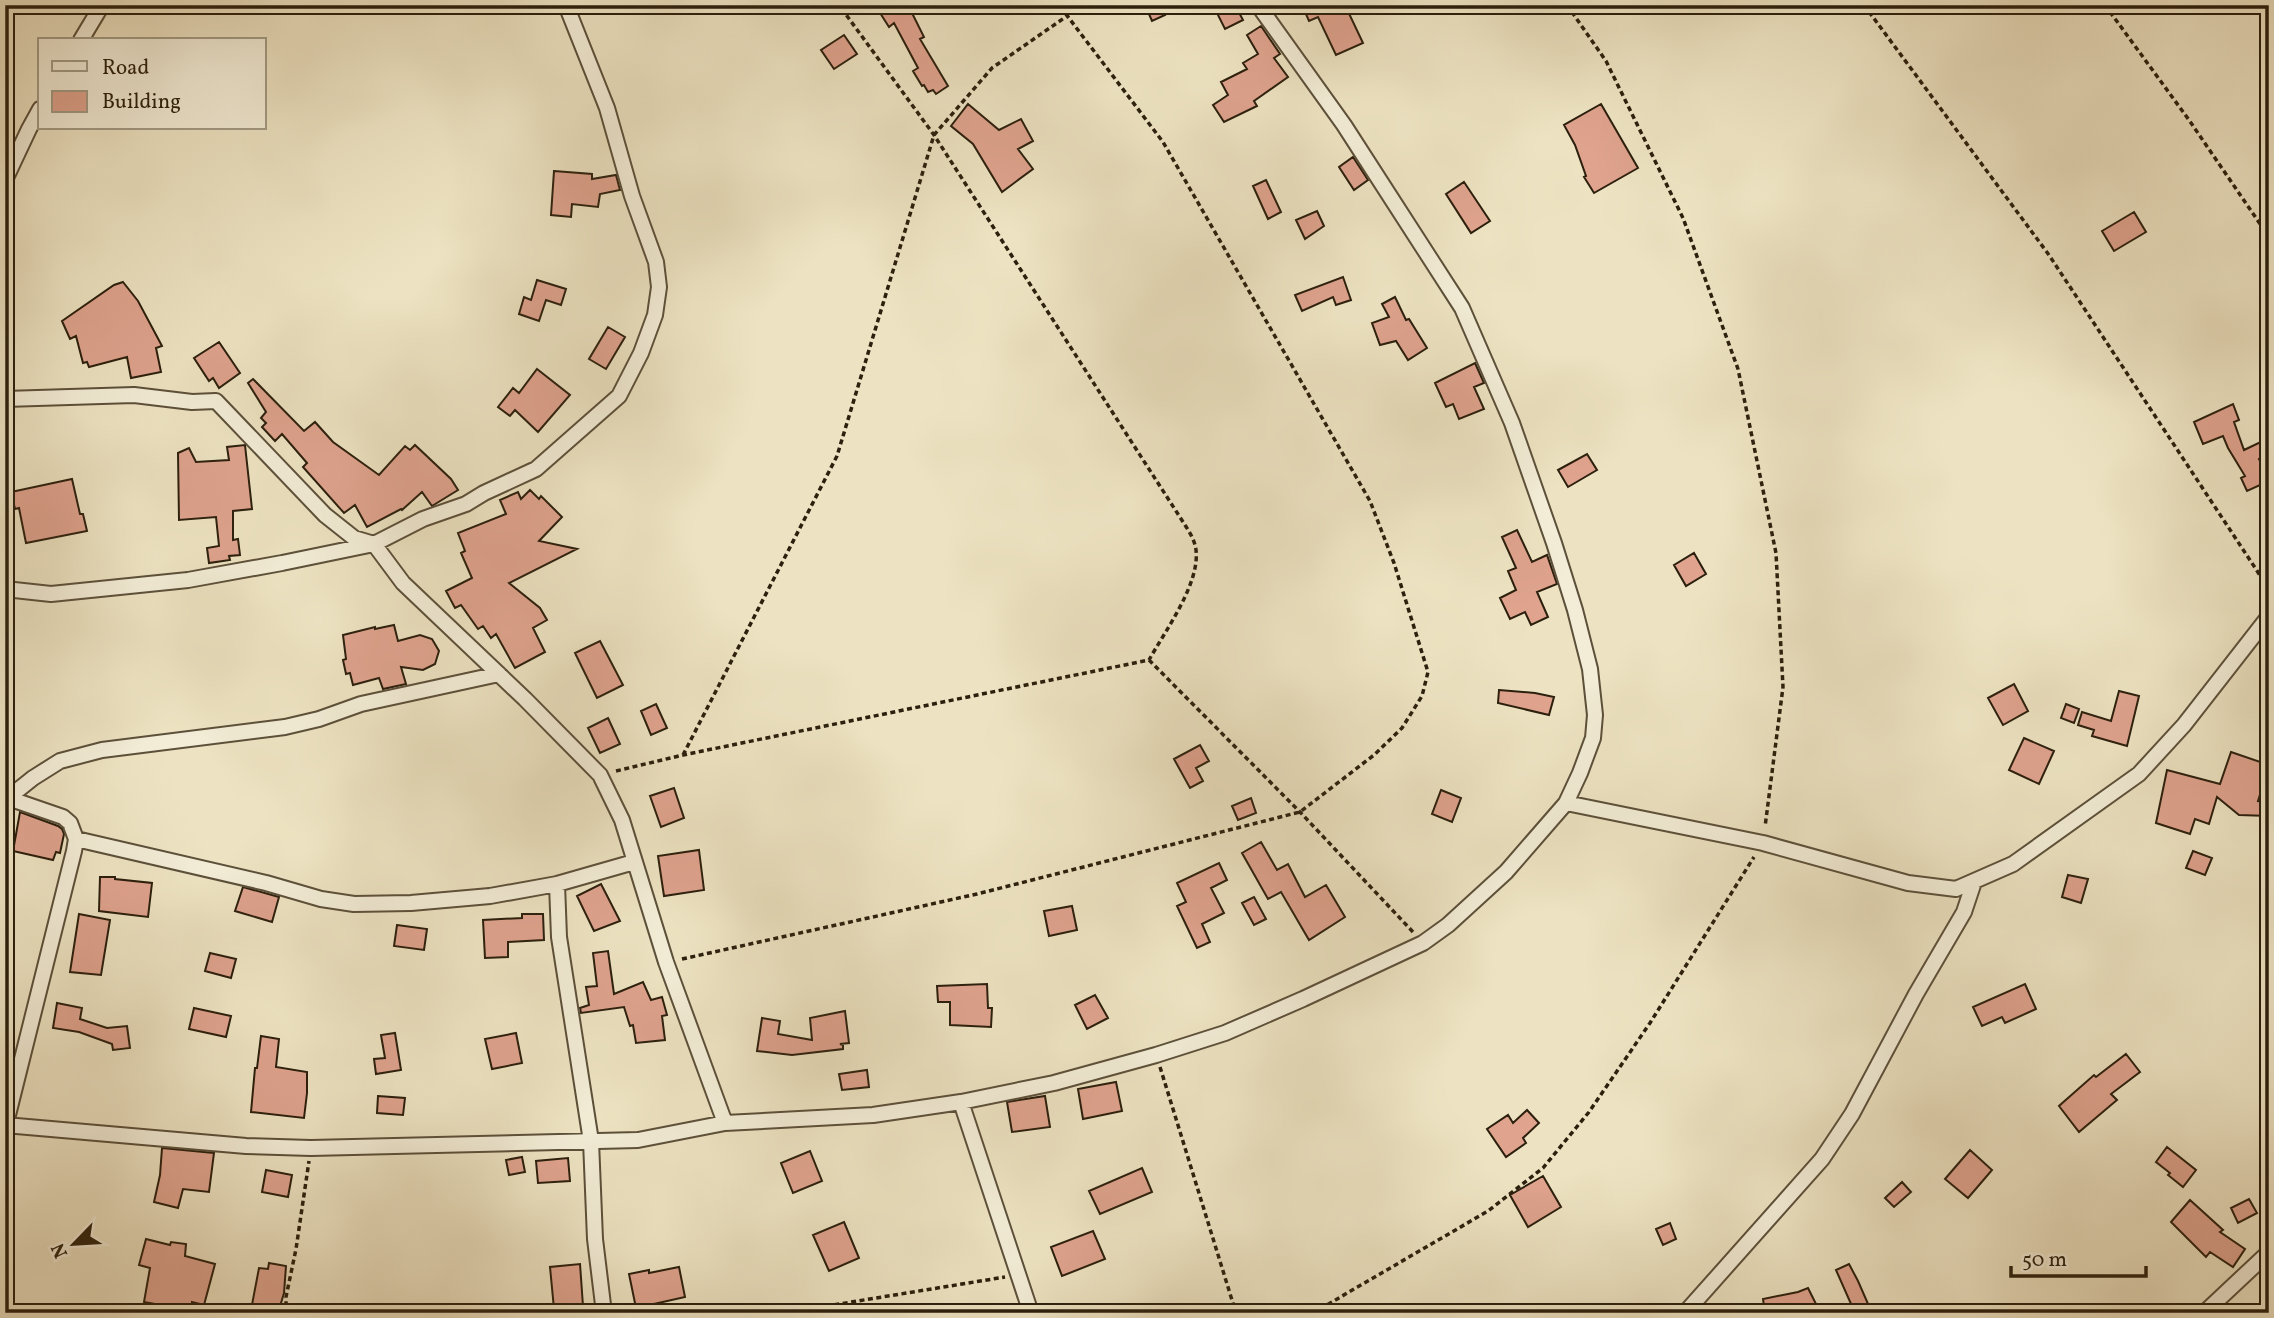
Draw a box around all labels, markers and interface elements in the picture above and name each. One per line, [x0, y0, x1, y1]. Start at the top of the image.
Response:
legend [38, 38, 266, 130]
text: Road [102, 54, 149, 83]
text: Building [102, 88, 181, 117]
north arrow [38, 1210, 108, 1280]
scale bar [2011, 1234, 2146, 1278]
text: N [46, 1238, 75, 1262]
text: 50 m [2022, 1246, 2067, 1275]

